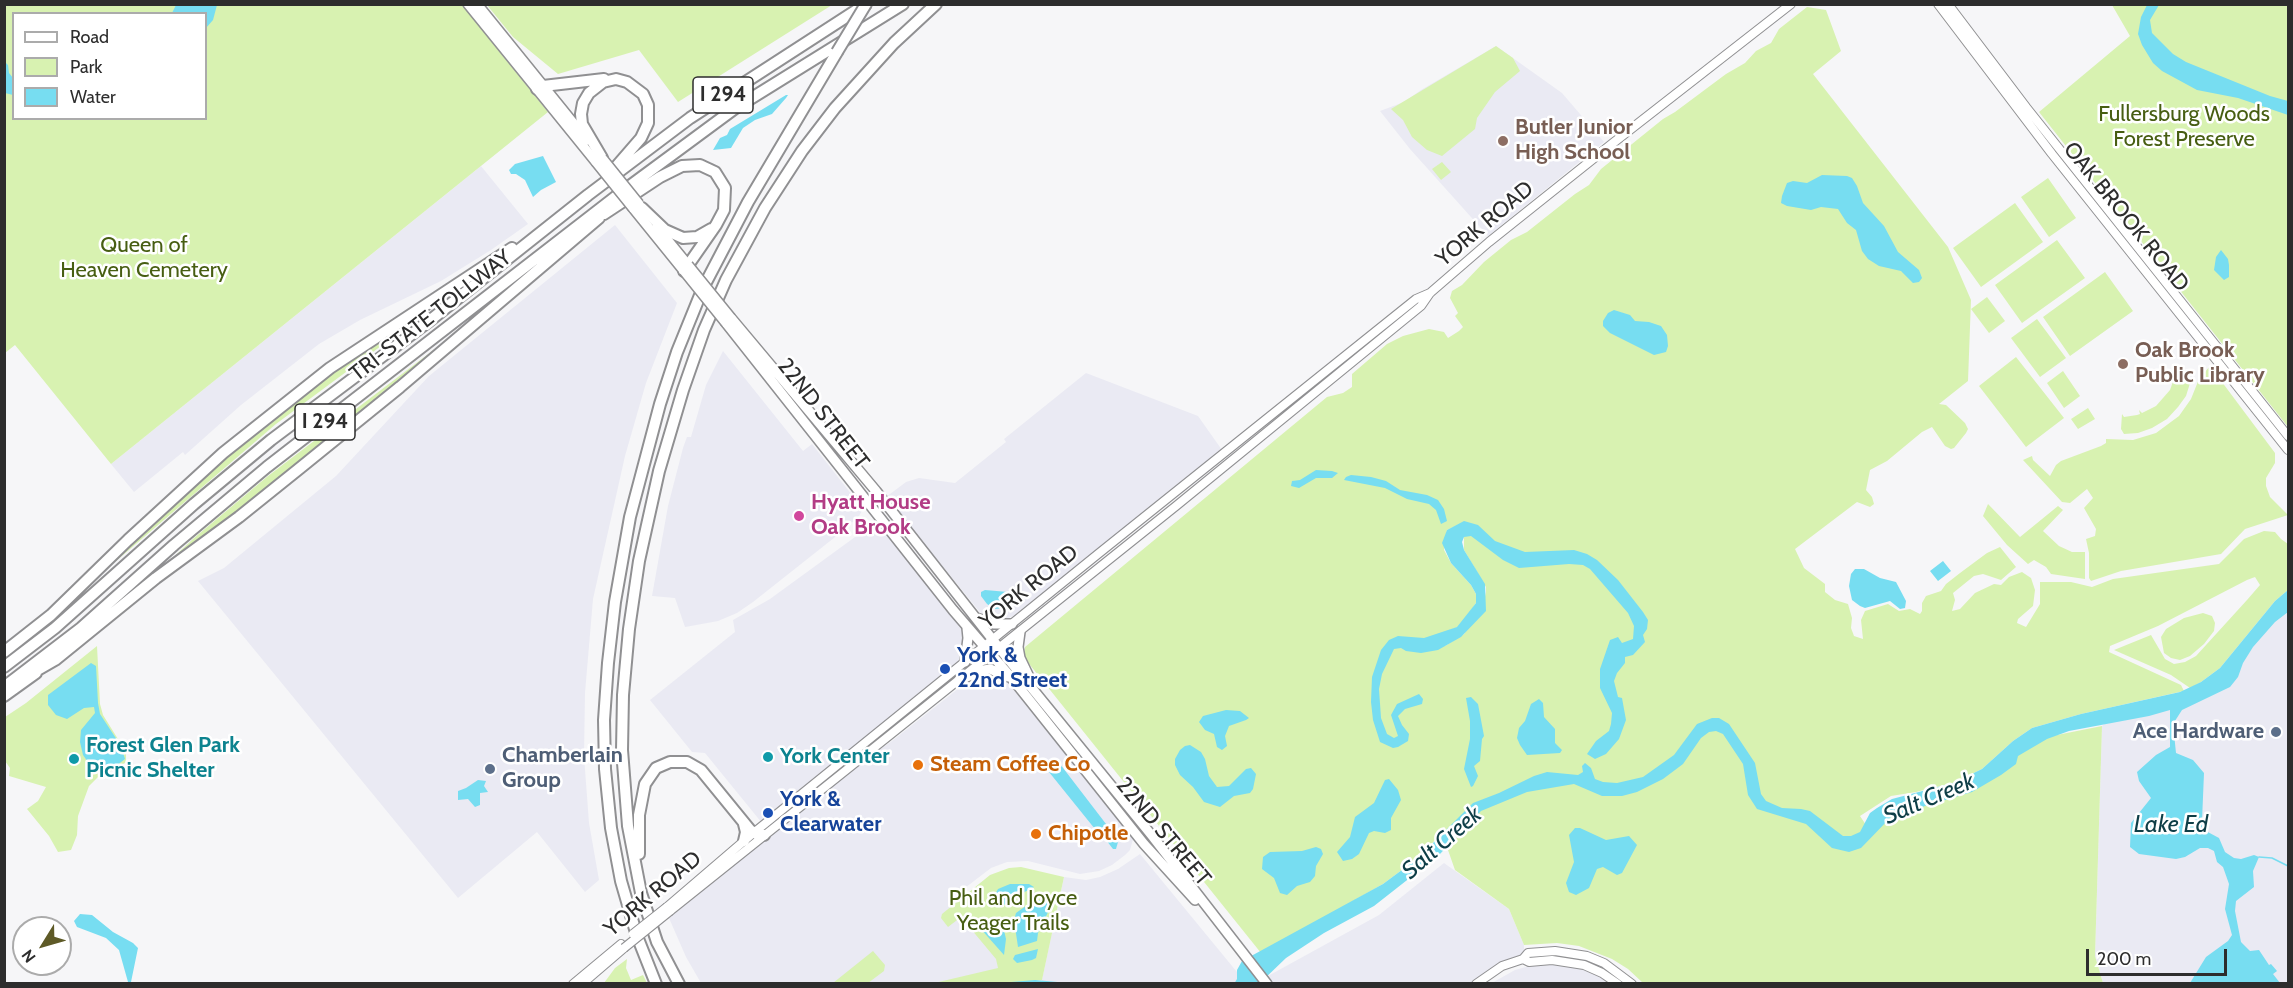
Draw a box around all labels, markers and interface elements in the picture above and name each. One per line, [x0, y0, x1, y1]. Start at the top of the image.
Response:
legend [12, 12, 207, 120]
text: Road [70, 26, 109, 48]
text: Park [70, 56, 102, 78]
road number: I 294 [693, 77, 753, 113]
text: Water [70, 86, 116, 108]
park label: Fullersburg Woods Forest Preserve [2098, 102, 2270, 154]
place label: Butler Junior High School [1515, 115, 1633, 166]
marker: Butler Junior High School [1496, 134, 1510, 148]
street label: OAK BROOK ROAD [2058, 137, 2194, 297]
street label: YORK ROAD [1431, 176, 1539, 272]
park label: Queen of Heaven Cemetery [60, 233, 228, 284]
street label: TRI-STATE TOLLWAY [345, 245, 517, 387]
place label: Oak Brook Public Library [2135, 338, 2265, 390]
street label: 22ND STREET [772, 353, 874, 475]
marker: Oak Brook Public Library [2116, 357, 2130, 371]
road number: I 294 [295, 404, 355, 440]
place label: Hyatt House Oak Brook [811, 490, 931, 542]
marker: Hyatt House Oak Brook [792, 509, 806, 523]
street label: YORK ROAD [974, 539, 1084, 635]
place label: York & 22nd Street [957, 643, 1067, 694]
marker: York & 22nd Street [938, 662, 952, 676]
place label: Ace Hardware [2133, 719, 2264, 745]
marker: Ace Hardware [2269, 725, 2283, 739]
place label: Forest Glen Park Picnic Shelter [86, 733, 240, 784]
place label: Chamberlain Group [502, 743, 623, 794]
place label: York Center [780, 744, 890, 770]
marker: York Center [761, 750, 775, 764]
marker: Forest Glen Park Picnic Shelter [67, 752, 81, 766]
place label: Steam Coffee Co [930, 752, 1090, 778]
marker: Steam Coffee Co [911, 758, 925, 772]
marker: Chamberlain Group [483, 762, 497, 776]
water label: Salt Creek [1879, 767, 1979, 831]
street label: 22ND STREET [1110, 772, 1216, 892]
place label: York & Clearwater [780, 787, 881, 838]
water label: Salt Creek [1396, 801, 1488, 885]
marker: York & Clearwater [761, 806, 775, 820]
water label: Lake Ed [2134, 811, 2208, 839]
place label: Chipotle [1048, 821, 1128, 847]
marker: Chipotle [1029, 827, 1043, 841]
street label: YORK ROAD [599, 846, 707, 942]
park label: Phil and Joyce Yeager Trails [949, 886, 1077, 938]
north arrow [12, 916, 72, 976]
scale bar [2089, 937, 2230, 975]
text: N [18, 946, 40, 966]
text: 200 m [2097, 948, 2151, 970]

